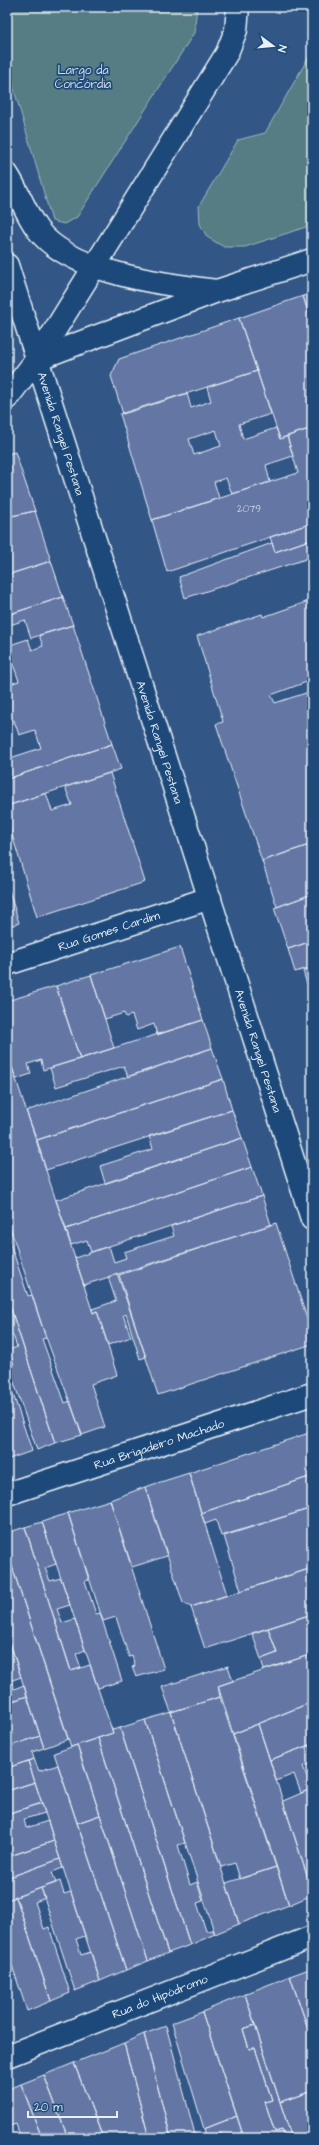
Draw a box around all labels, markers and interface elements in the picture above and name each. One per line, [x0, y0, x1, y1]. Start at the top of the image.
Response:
north arrow [253, 26, 293, 66]
text: N [274, 43, 290, 54]
park label: Largo da Concórdia [55, 62, 111, 93]
street label: Avenida Rangel Pestana [33, 370, 89, 497]
house number: 2079 [237, 502, 261, 516]
street label: Avenida Rangel Pestana [132, 678, 187, 806]
street label: Rua Gomes Cardim [56, 906, 162, 955]
street label: Avenida Rangel Pestana [231, 987, 286, 1115]
street label: Rua Brigadeiro Machado [92, 1415, 227, 1473]
street label: Rua do Hipódromo [109, 1970, 210, 2023]
scale bar [28, 2093, 117, 2119]
text: 20 m [34, 2099, 63, 2116]

